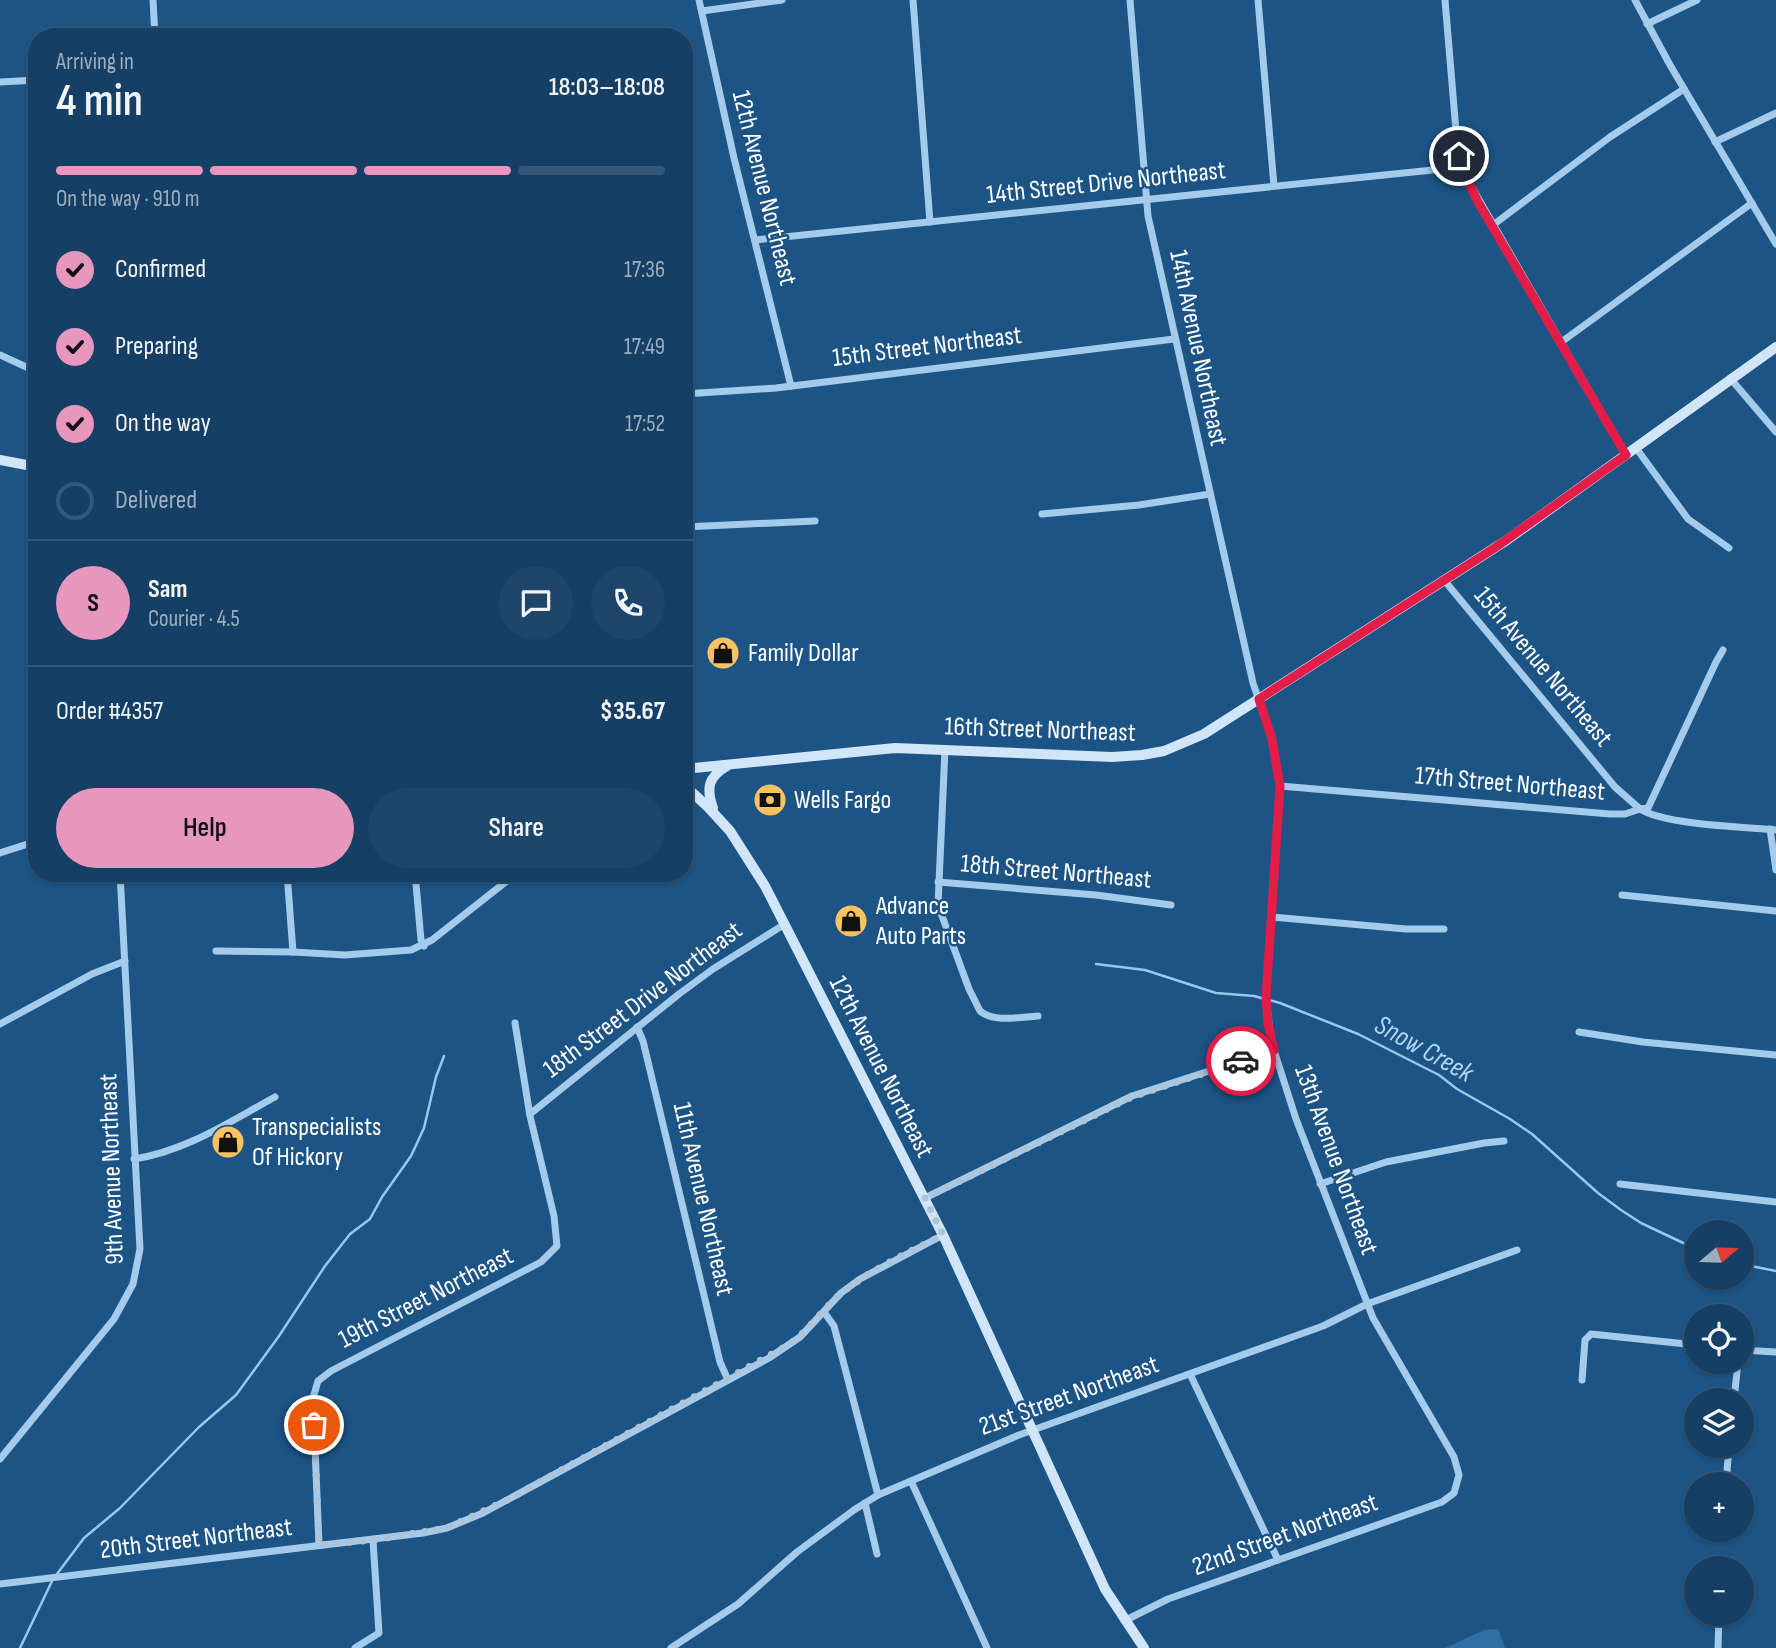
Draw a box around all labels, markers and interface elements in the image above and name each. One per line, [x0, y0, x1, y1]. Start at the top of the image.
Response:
text: Arriving in [56, 48, 134, 76]
text: 18:03–18:08 [549, 72, 665, 103]
text: 4 min [56, 74, 143, 129]
street label: 12th Avenue Northeast [725, 87, 803, 289]
pin [1429, 126, 1489, 186]
icon: home [1440, 137, 1478, 175]
street label: 14th Street Drive Northeast [985, 155, 1227, 211]
text: On the way · 910 m [56, 185, 199, 213]
street label: 14th Avenue Northeast [1162, 247, 1234, 449]
icon: check [56, 251, 94, 289]
text: Confirmed [115, 254, 206, 285]
text: 17:36 [624, 256, 665, 284]
street label: 15th Street Northeast [831, 320, 1023, 374]
icon: check [56, 328, 94, 366]
text: Preparing [115, 331, 198, 362]
text: 17:49 [624, 333, 665, 361]
icon: check [56, 405, 94, 443]
text: On the way [115, 408, 211, 439]
text: 17:52 [625, 410, 665, 438]
text: Delivered [115, 485, 197, 516]
button: chat [499, 566, 573, 640]
button: phone [591, 566, 665, 640]
text: Sam [148, 574, 188, 605]
street label: 15th Avenue Northeast [1467, 581, 1619, 753]
text: S [87, 588, 99, 619]
text: Courier · 4.5 [148, 605, 240, 633]
shop icon: Family Dollar [704, 634, 742, 672]
place label: Family Dollar [748, 638, 859, 669]
text: Order #4357 [56, 696, 163, 727]
text: $35.67 [600, 696, 665, 727]
street label: 16th Street Northeast [944, 711, 1136, 749]
street label: 17th Street Northeast [1414, 760, 1606, 808]
bank icon: Wells Fargo [751, 781, 789, 819]
place label: Wells Fargo [794, 785, 891, 816]
button: Help [56, 788, 354, 868]
button: Share [368, 788, 665, 868]
street label: 18th Street Northeast [959, 848, 1153, 896]
place label: Advance Auto Parts [875, 891, 966, 952]
shop icon: Advance Auto Parts [832, 902, 870, 940]
street label: 18th Street Drive Northeast [538, 915, 749, 1085]
street label: 12th Avenue Northeast [822, 971, 940, 1163]
water label: Snow Creek [1369, 1008, 1480, 1090]
courier [1206, 1026, 1276, 1096]
icon: car [1222, 1042, 1260, 1080]
street label: 13th Avenue Northeast [1287, 1061, 1385, 1259]
street label: 9th Avenue Northeast [93, 1073, 131, 1265]
street label: 11th Avenue Northeast [666, 1099, 740, 1299]
place label: Transpecialists Of Hickory [252, 1112, 381, 1173]
shop icon: Transpecialists Of Hickory [209, 1123, 247, 1161]
north arrow [1684, 1220, 1754, 1290]
map controls [1684, 1220, 1754, 1626]
street label: 19th Street Northeast [334, 1241, 518, 1355]
button: locate [1684, 1304, 1754, 1374]
street label: 21st Street Northeast [975, 1349, 1163, 1443]
button: layers [1684, 1388, 1754, 1458]
pin [284, 1395, 344, 1455]
icon: bag [295, 1406, 333, 1444]
button: + [1684, 1472, 1754, 1542]
street label: 22nd Street Northeast [1188, 1487, 1382, 1583]
street label: 20th Street Northeast [98, 1512, 294, 1566]
button: − [1684, 1556, 1754, 1626]

